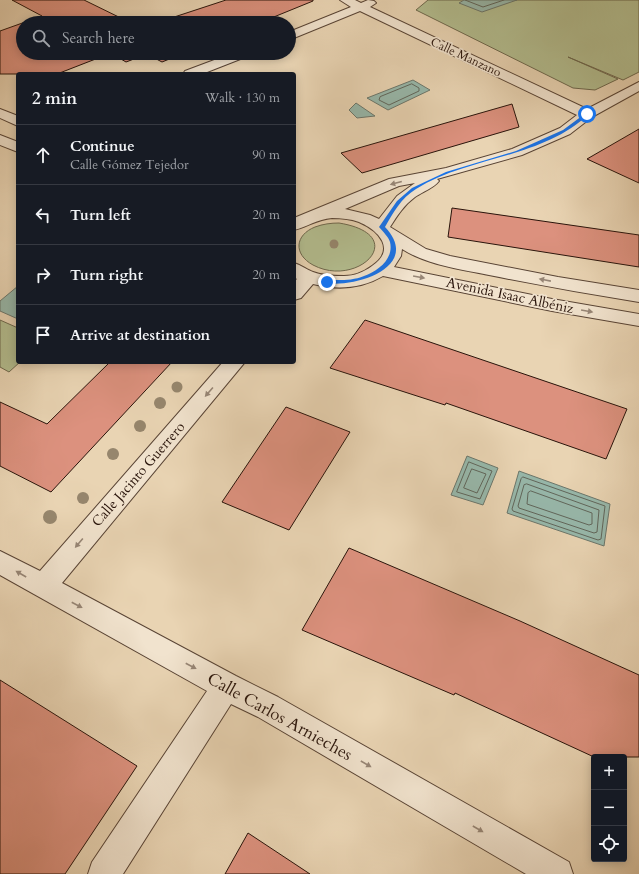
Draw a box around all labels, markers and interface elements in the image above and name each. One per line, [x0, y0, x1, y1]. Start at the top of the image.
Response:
search box [16, 16, 296, 60]
icon: search [30, 27, 52, 49]
text: Search here [62, 28, 135, 48]
street label: Calle Manzano [428, 34, 504, 81]
text: 2 min [32, 87, 77, 110]
text: Walk · 130 m [205, 89, 280, 107]
route start [578, 105, 596, 123]
text: Continue [70, 136, 135, 156]
icon: ahead [32, 144, 54, 166]
text: 90 m [252, 146, 280, 164]
text: Calle Gómez Tejedor [70, 156, 189, 174]
one-way arrow [390, 180, 402, 186]
icon: left [32, 204, 54, 226]
text: Turn left [70, 205, 131, 225]
text: 20 m [252, 206, 280, 224]
icon: right [32, 264, 54, 286]
text: Turn right [70, 265, 143, 285]
text: 20 m [252, 266, 280, 284]
route end [318, 273, 336, 291]
street label: Avenida Isaac Albéniz [444, 273, 576, 318]
one-way arrow [413, 274, 425, 280]
one-way arrow [539, 277, 552, 283]
one-way arrow [581, 309, 593, 315]
icon: arrive [32, 324, 54, 346]
text: Arrive at destination [70, 325, 210, 345]
one-way arrow [205, 386, 214, 397]
street label: Calle Jacinto Guerrero [88, 418, 190, 531]
one-way arrow [74, 538, 83, 548]
one-way arrow [15, 570, 27, 577]
one-way arrow [71, 601, 83, 608]
one-way arrow [185, 663, 197, 670]
street label: Calle Carlos Arnieches [203, 667, 357, 766]
map controls [591, 754, 627, 862]
button: + [591, 754, 627, 790]
one-way arrow [360, 760, 372, 767]
button: − [591, 790, 627, 826]
one-way arrow [473, 825, 484, 832]
button: locate [591, 826, 627, 862]

